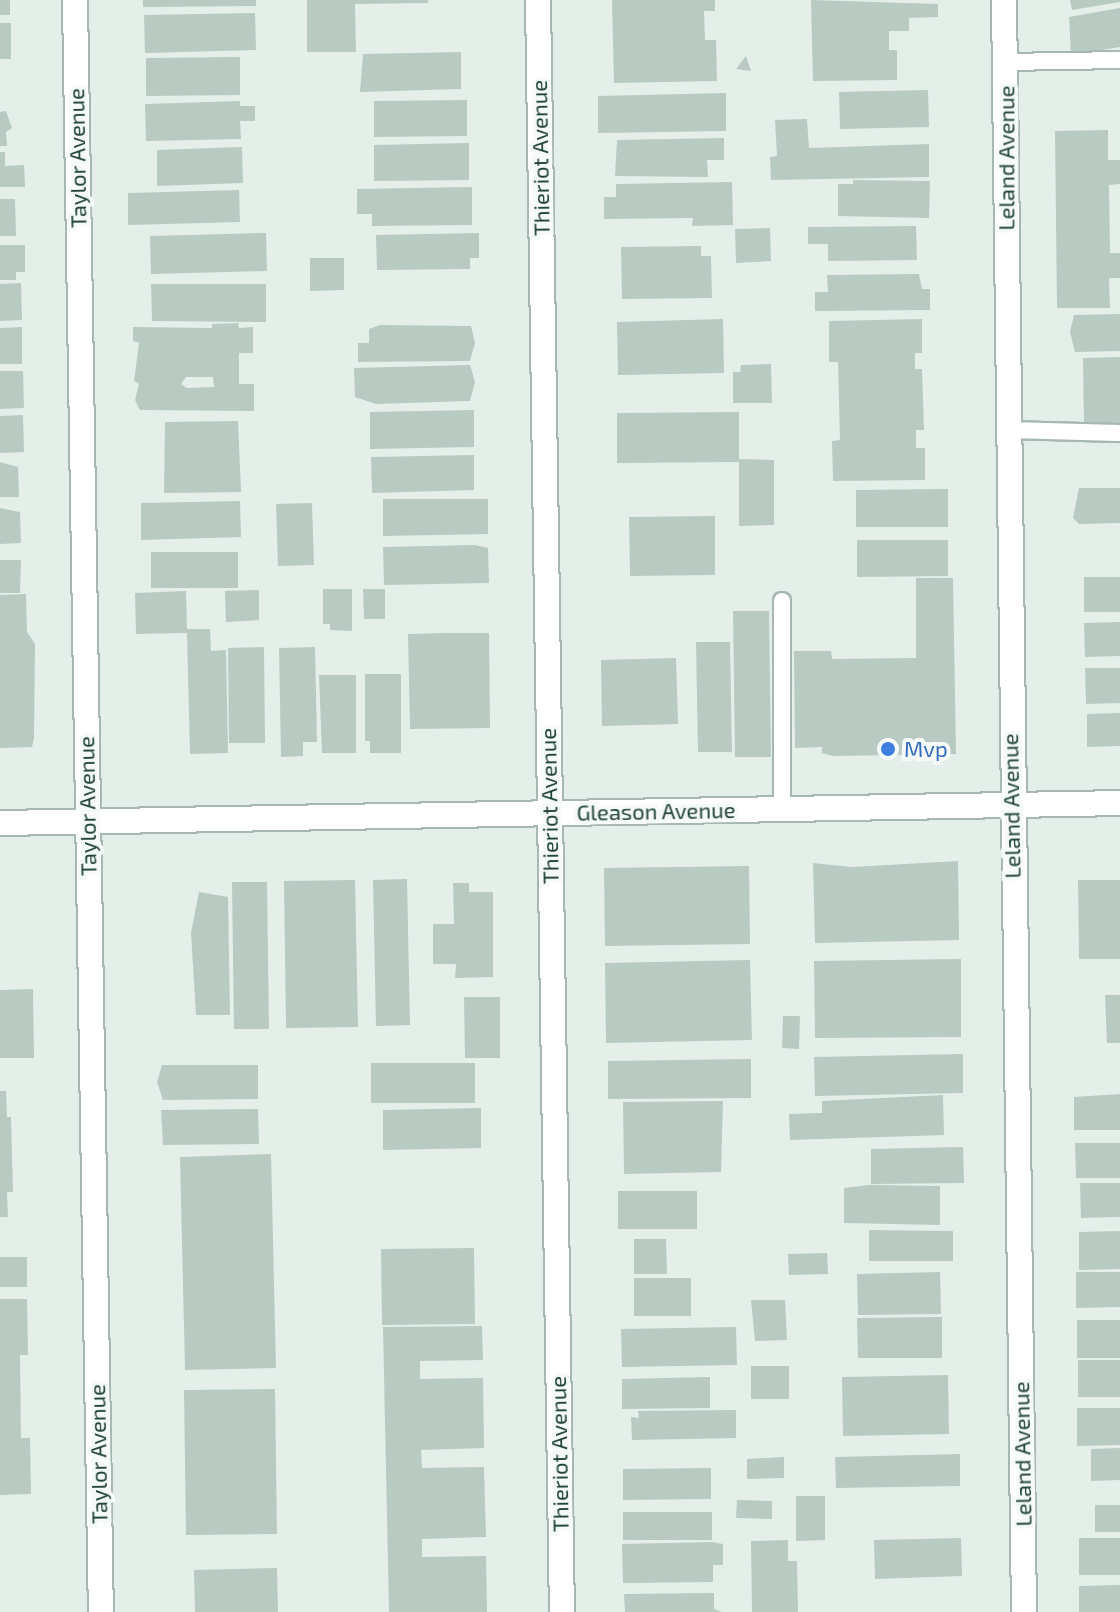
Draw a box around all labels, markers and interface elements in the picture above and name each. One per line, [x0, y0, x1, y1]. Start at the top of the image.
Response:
street label: Thieriot Avenue [525, 79, 555, 237]
street label: Leland Avenue [993, 85, 1019, 231]
street label: Taylor Avenue [63, 87, 91, 229]
street label: Thieriot Avenue [534, 727, 564, 885]
street label: Leland Avenue [997, 733, 1025, 879]
street label: Taylor Avenue [73, 735, 101, 877]
place label: Mvp [904, 736, 948, 762]
marker: Mvp [879, 740, 897, 758]
street label: Gleason Avenue [576, 796, 736, 826]
street label: Thieriot Avenue [544, 1375, 574, 1533]
street label: Leland Avenue [1008, 1381, 1036, 1527]
street label: Taylor Avenue [84, 1383, 112, 1525]

